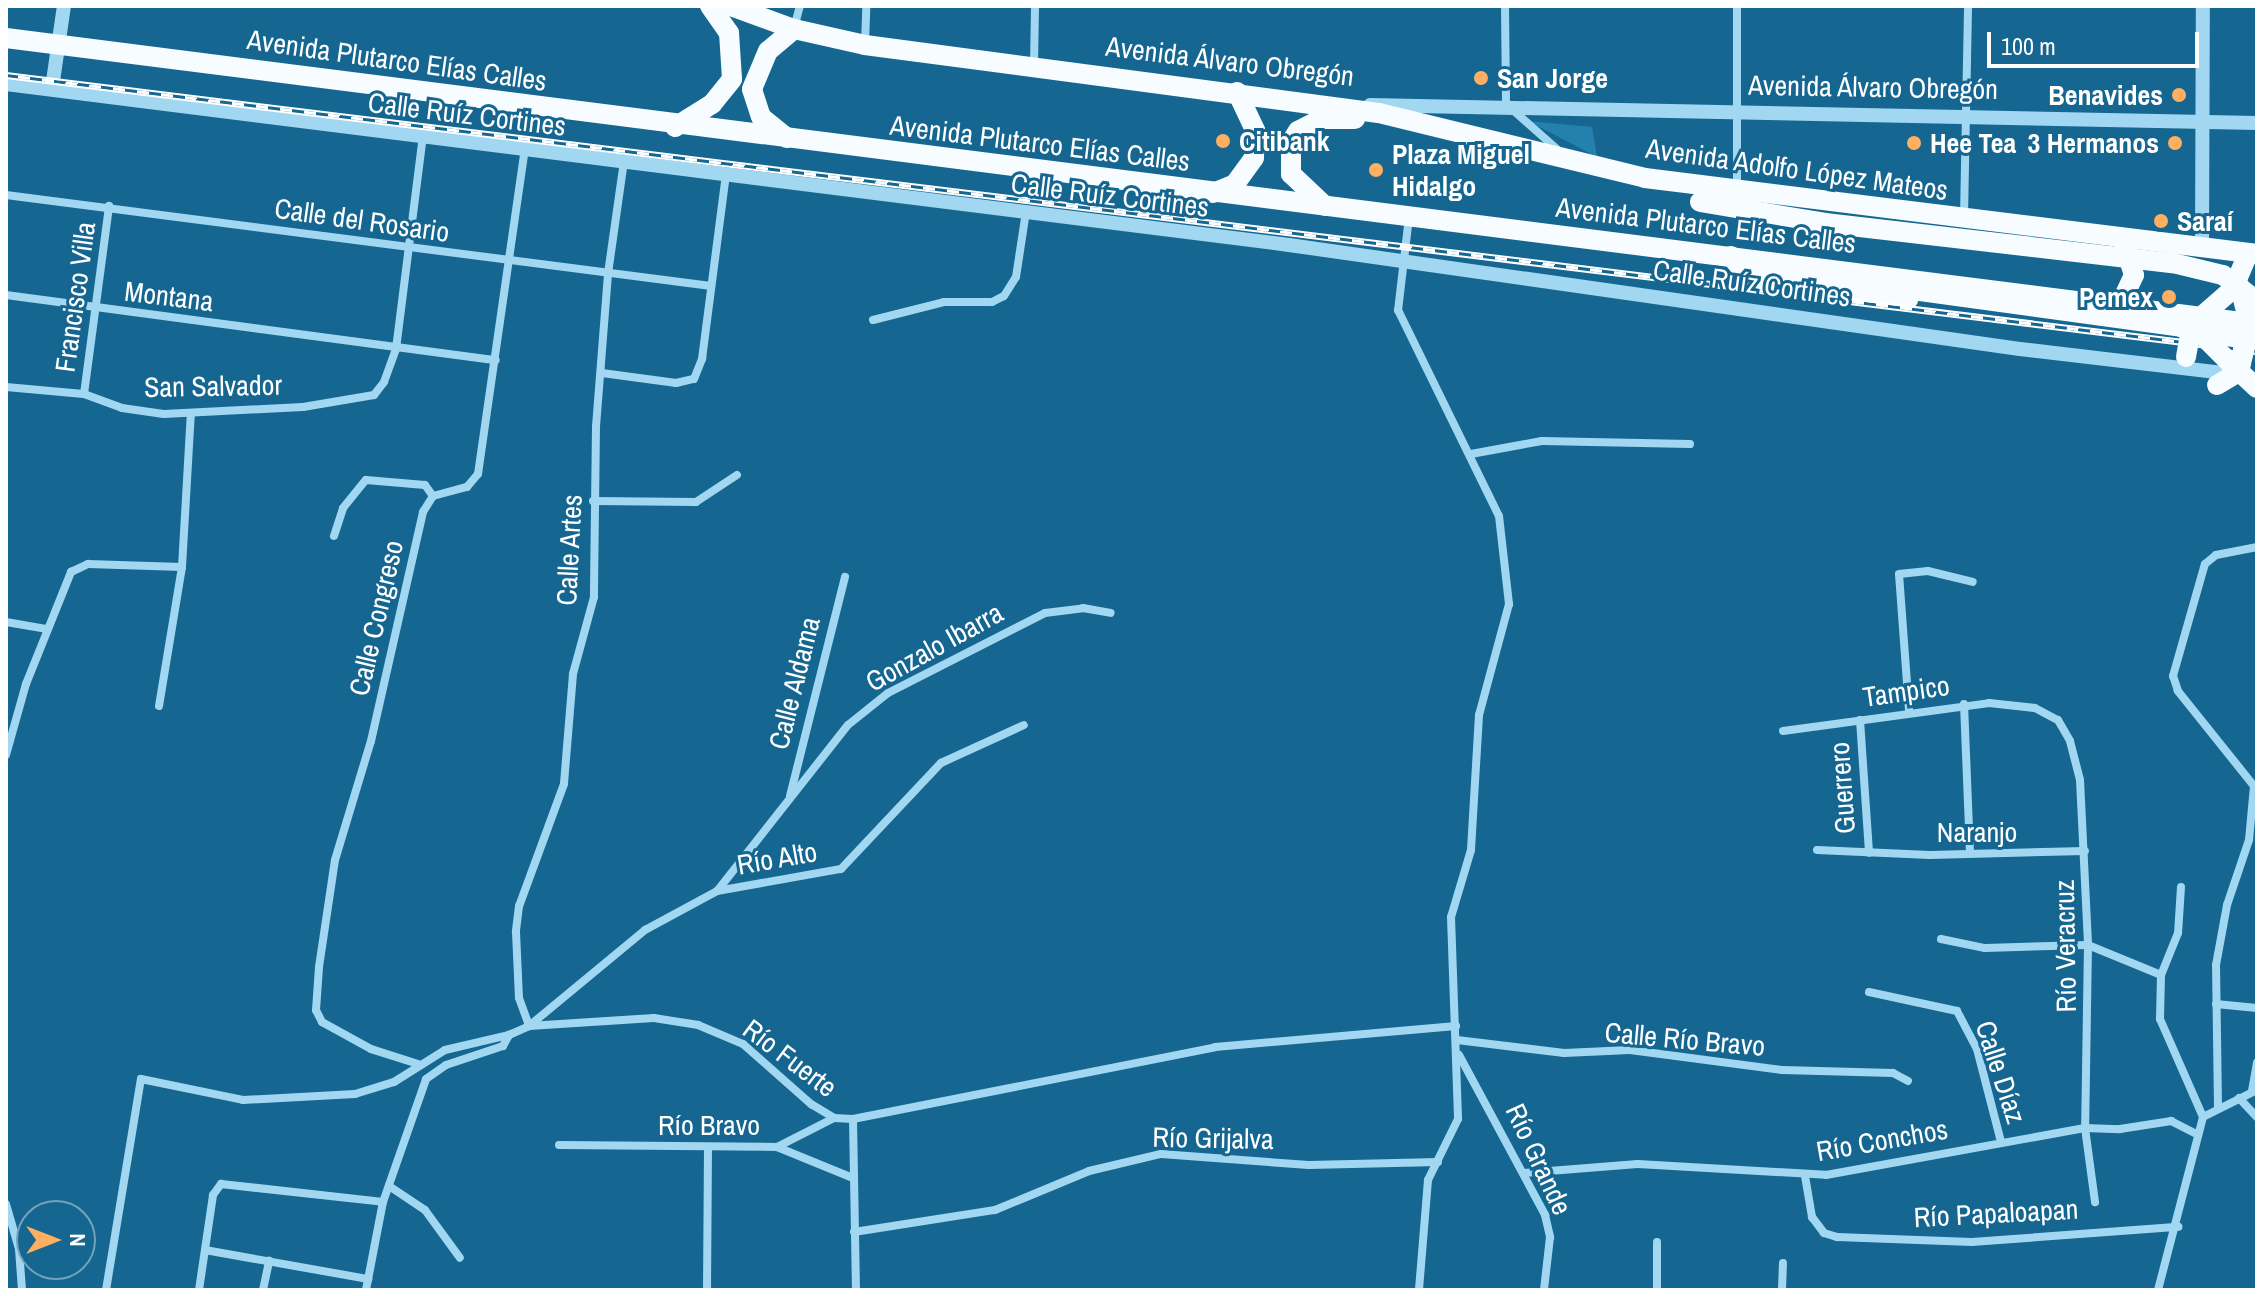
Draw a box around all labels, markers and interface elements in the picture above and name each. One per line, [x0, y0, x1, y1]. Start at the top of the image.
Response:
scale bar [1991, 16, 2203, 66]
street label: Avenida Plutarco Elías Calles [245, 22, 549, 98]
street label: Avenida Álvaro Obregón [1103, 29, 1357, 93]
text: 100 m [2001, 30, 2056, 62]
place label: San Jorge [1497, 61, 1608, 95]
street label: Avenida Álvaro Obregón [1747, 68, 1999, 106]
marker: San Jorge [1472, 69, 1490, 87]
place label: Benavides [2048, 78, 2163, 112]
street label: Calle Ruíz Cortines [366, 85, 568, 143]
marker: Benavides [2170, 86, 2188, 104]
street label: Avenida Plutarco Elías Calles [888, 108, 1192, 178]
place label: Citibank [1239, 124, 1330, 158]
place label: Hee Tea [1930, 126, 2016, 160]
place label: 3 Hermanos [2028, 126, 2159, 160]
street label: Avenida Adolfo López Mateos [1643, 131, 1951, 207]
marker: Citibank [1214, 132, 1232, 150]
marker: Hee Tea [1905, 134, 1923, 152]
marker: 3 Hermanos [2166, 134, 2184, 152]
place label: Plaza Miguel Hidalgo [1392, 137, 1530, 203]
marker: Plaza Miguel Hidalgo [1367, 161, 1385, 179]
street label: Calle Ruíz Cortines [1009, 166, 1211, 224]
street label: Avenida Plutarco Elías Calles [1554, 190, 1858, 260]
street label: Calle del Rosario [272, 191, 452, 249]
place label: Saraí [2177, 204, 2233, 238]
marker: Saraí [2152, 212, 2170, 230]
street label: Francisco Villa [48, 220, 102, 374]
street label: Calle Ruíz Cortines [1651, 253, 1853, 313]
street label: Montana [123, 274, 215, 318]
place label: Pemex [2079, 280, 2153, 314]
marker: Pemex [2160, 288, 2178, 306]
street label: San Salvador [144, 368, 282, 404]
street label: Calle Artes [549, 493, 589, 607]
street label: Calle Congreso [342, 537, 410, 699]
street label: Gonzalo Ibarra [859, 595, 1009, 699]
street label: Calle Aldama [761, 613, 827, 753]
street label: Tampico [1860, 668, 1952, 714]
street label: Guerrero [1822, 741, 1862, 835]
street label: Naranjo [1937, 815, 2017, 849]
street label: Río Alto [734, 834, 820, 882]
street label: Río Veracruz [2047, 879, 2083, 1013]
street label: Río Fuerte [737, 1012, 843, 1104]
street label: Calle Río Bravo [1603, 1015, 1767, 1063]
street label: Calle Díaz [1969, 1016, 2033, 1128]
street label: Río Grande [1499, 1098, 1579, 1220]
street label: Río Bravo [658, 1108, 760, 1142]
street label: Río Conchos [1814, 1112, 1950, 1168]
street label: Río Grijalva [1152, 1120, 1274, 1156]
street label: Río Papaloapan [1913, 1192, 2079, 1234]
north arrow [16, 1200, 96, 1280]
text: N [63, 1233, 93, 1247]

